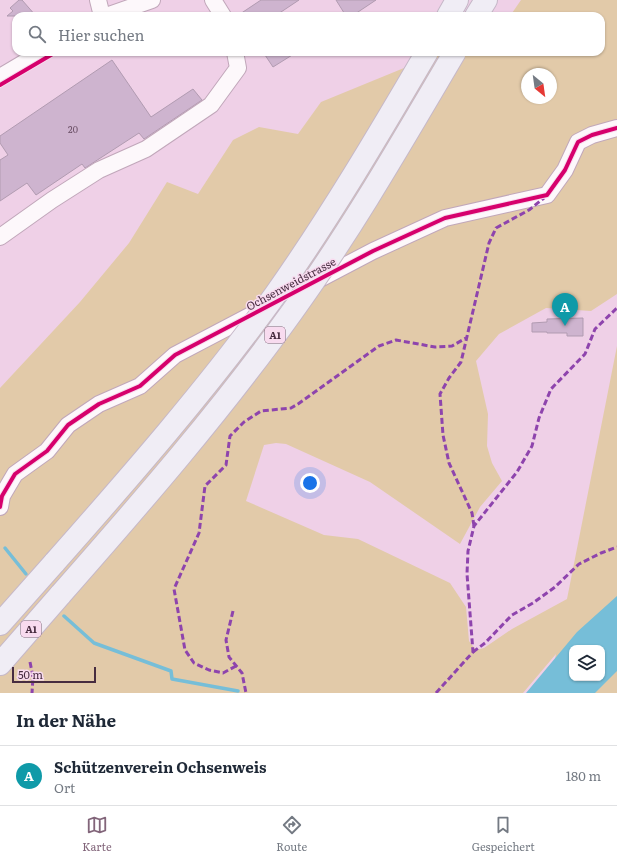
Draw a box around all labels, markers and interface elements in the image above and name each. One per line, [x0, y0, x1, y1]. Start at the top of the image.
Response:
search box [12, 12, 605, 56]
icon: search [26, 23, 48, 45]
text: Hier suchen [58, 23, 144, 46]
north arrow [521, 68, 557, 104]
house number: 20 [68, 122, 78, 136]
street label: Ochsenweidstrasse [243, 253, 338, 314]
pin: A [552, 293, 578, 326]
road number: A1 [265, 327, 285, 343]
your location [300, 473, 320, 493]
road number: A1 [21, 621, 41, 637]
map controls [569, 645, 605, 681]
button: layers [569, 645, 605, 681]
scale bar [12, 665, 96, 684]
text: 50 m [18, 666, 43, 682]
text: In der Nähe [16, 707, 116, 732]
text: Schützenverein Ochsenweis [54, 755, 267, 778]
text: A [24, 766, 34, 785]
text: 180 m [566, 766, 601, 785]
text: Ort [54, 778, 75, 797]
tab: Karte [82, 814, 112, 854]
tab: Route [276, 814, 307, 854]
tab: Gespeichert [472, 814, 535, 854]

